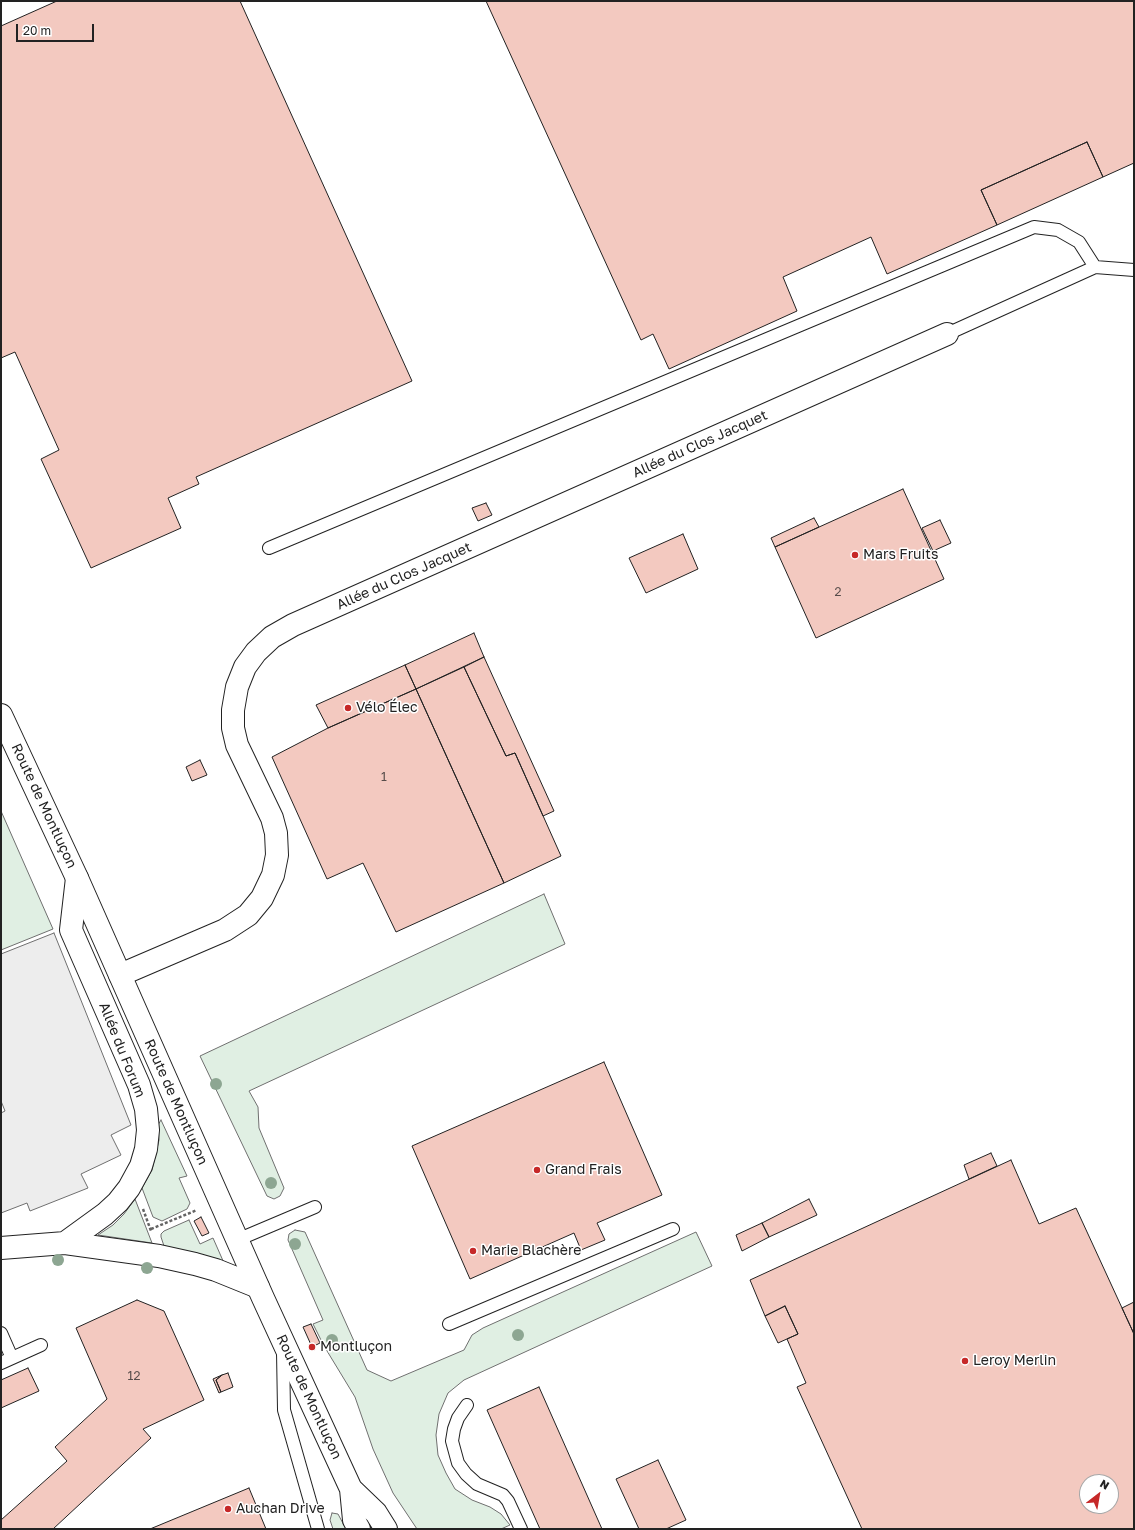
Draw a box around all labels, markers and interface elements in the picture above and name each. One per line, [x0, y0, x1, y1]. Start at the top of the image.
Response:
scale bar [18, 16, 96, 42]
text: 20 m [23, 23, 51, 38]
street label: Allée du Clos Jacquet [630, 407, 770, 481]
street label: Allée du Clos Jacquet [334, 539, 474, 613]
place label: Mars Fruits [863, 547, 938, 563]
marker: Mars Fruits [850, 550, 860, 560]
house number: 2 [835, 585, 841, 599]
place label: Vélo Élec [356, 700, 418, 716]
marker: Vélo Élec [343, 703, 353, 713]
street label: Route de Montluçon [8, 741, 80, 871]
house number: 1 [381, 770, 387, 784]
street label: Allée du Forum [95, 1000, 149, 1100]
street label: Route de Montluçon [141, 1037, 211, 1167]
place label: Grand Frais [545, 1162, 622, 1178]
marker: Grand Frais [532, 1165, 542, 1175]
place label: Marie Blachère [481, 1243, 581, 1259]
marker: Marie Blachère [468, 1246, 478, 1256]
street label: Route de Montluçon [273, 1332, 345, 1462]
place label: Montluçon [320, 1339, 392, 1355]
marker: Montluçon [307, 1342, 317, 1352]
place label: Leroy Merlin [973, 1353, 1056, 1369]
marker: Leroy Merlin [960, 1356, 970, 1366]
house number: 12 [128, 1369, 140, 1383]
north arrow [1079, 1474, 1119, 1514]
text: N [1098, 1476, 1112, 1492]
place label: Auchan Drive [236, 1501, 325, 1517]
marker: Auchan Drive [223, 1504, 233, 1514]

